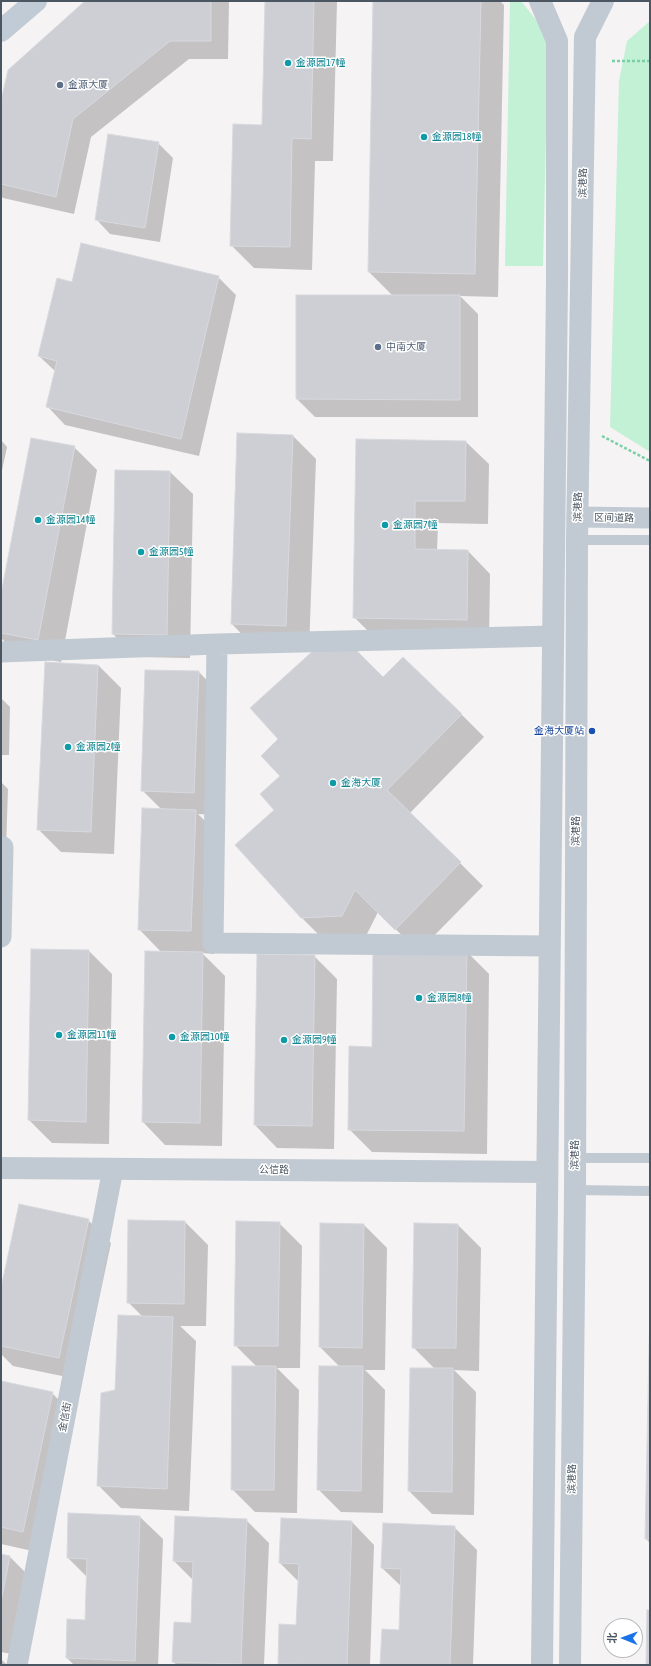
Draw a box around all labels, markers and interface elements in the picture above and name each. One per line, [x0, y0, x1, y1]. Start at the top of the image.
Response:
place label: 金源园17幢 [296, 57, 345, 69]
marker: 金源园17幢 [283, 58, 293, 68]
place label: 金源大厦 [68, 79, 108, 91]
marker: 金源大厦 [55, 80, 65, 90]
place label: 金源园18幢 [432, 131, 481, 143]
marker: 金源园18幢 [419, 132, 429, 142]
street label: 滨港路 [577, 168, 589, 198]
place label: 中南大厦 [386, 341, 426, 353]
marker: 中南大厦 [373, 342, 383, 352]
street label: 滨港路 [572, 492, 584, 522]
street label: 区间道路 [594, 512, 634, 524]
place label: 金源园14幢 [46, 514, 95, 526]
marker: 金源园14幢 [33, 515, 43, 525]
place label: 金源园7幢 [393, 519, 438, 531]
marker: 金源园7幢 [380, 520, 390, 530]
place label: 金源园5幢 [149, 546, 194, 558]
marker: 金源园5幢 [136, 547, 146, 557]
place label: 金海大厦站 [534, 725, 584, 737]
marker: 金海大厦站 [587, 726, 597, 736]
place label: 金源园2幢 [76, 741, 121, 753]
marker: 金源园2幢 [63, 742, 73, 752]
place label: 金海大厦 [341, 777, 381, 789]
marker: 金海大厦 [328, 778, 338, 788]
street label: 滨港路 [570, 816, 582, 846]
place label: 金源园8幢 [427, 992, 472, 1004]
marker: 金源园8幢 [414, 993, 424, 1003]
place label: 金源园11幢 [67, 1029, 116, 1041]
marker: 金源园11幢 [54, 1030, 64, 1040]
place label: 金源园10幢 [180, 1031, 229, 1043]
marker: 金源园10幢 [167, 1032, 177, 1042]
place label: 金源园9幢 [292, 1034, 337, 1046]
marker: 金源园9幢 [279, 1035, 289, 1045]
street label: 滨港路 [569, 1140, 581, 1170]
street label: 公信路 [259, 1164, 289, 1176]
street label: 金信街 [56, 1401, 74, 1433]
street label: 滨港路 [566, 1464, 578, 1494]
north arrow [603, 1618, 643, 1658]
text: 北 [606, 1632, 618, 1643]

